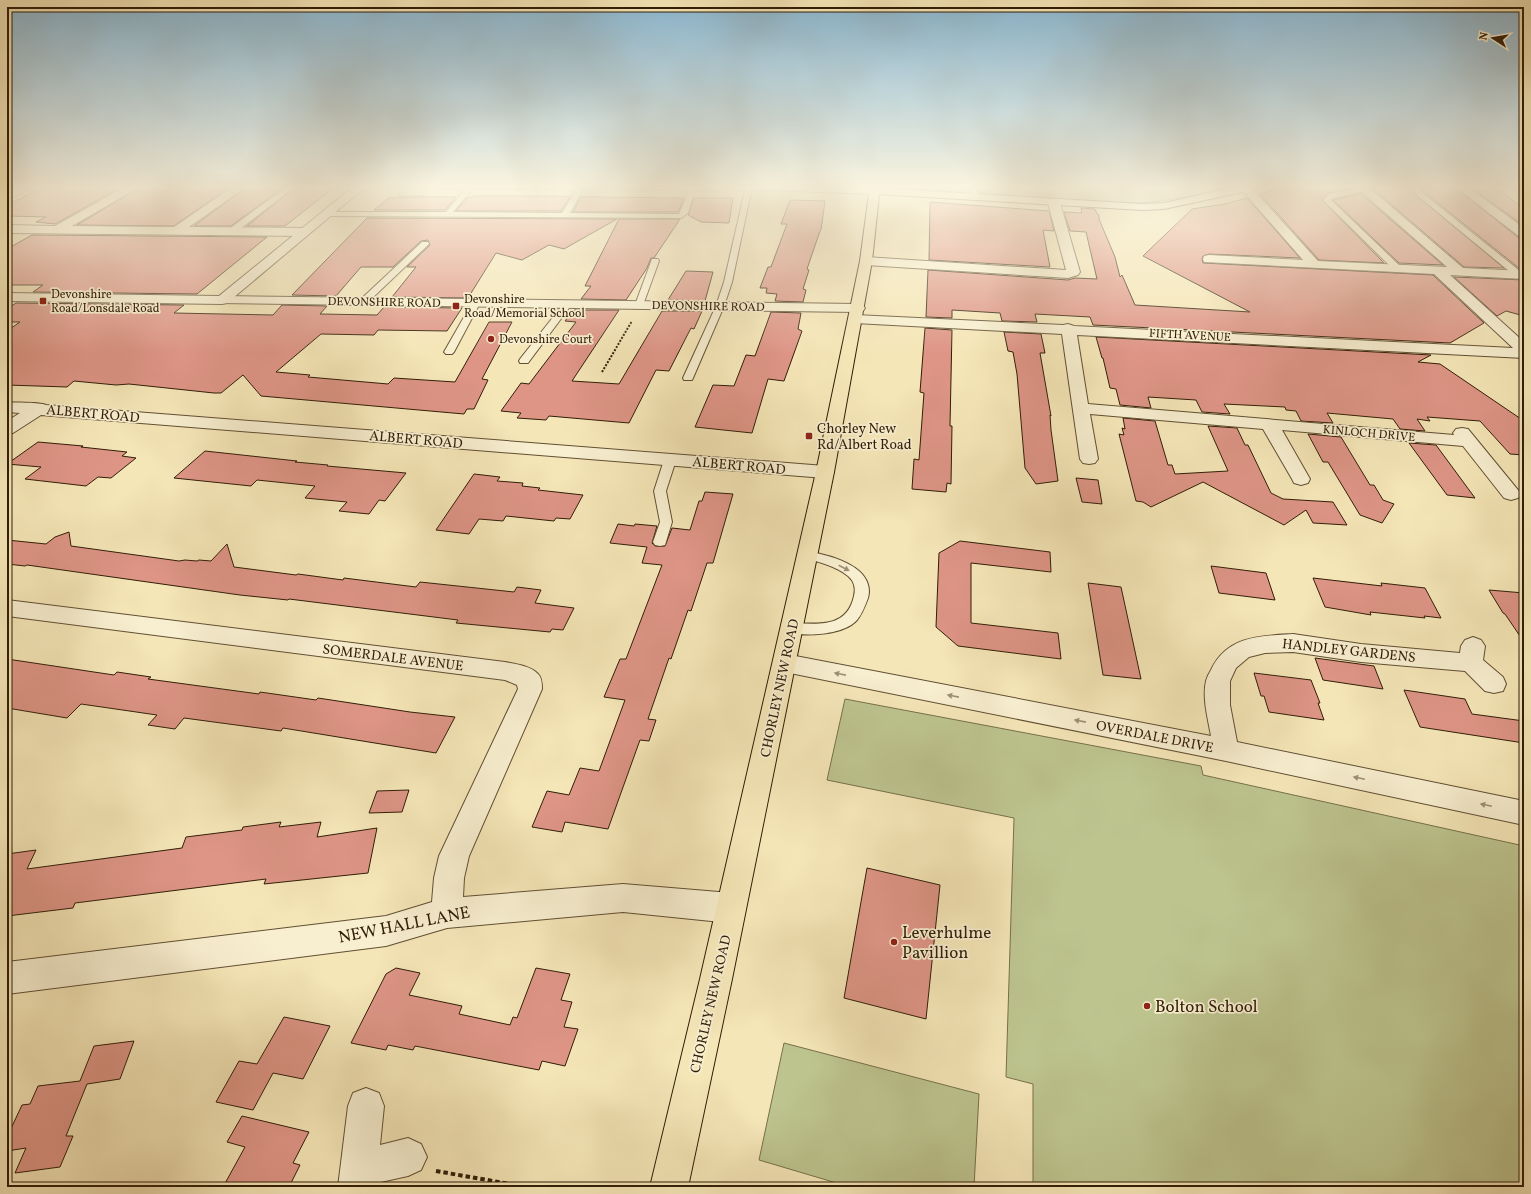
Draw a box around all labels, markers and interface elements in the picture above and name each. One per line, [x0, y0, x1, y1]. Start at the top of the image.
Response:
north arrow [1473, 18, 1513, 58]
text: N [1477, 31, 1493, 42]
place label: Devonshire Road/Lonsdale Road [51, 287, 160, 317]
place label: Devonshire Road/Memorial School [464, 292, 585, 322]
street label: DEVONSHIRE ROAD [327, 294, 441, 312]
marker: Devonshire Road/Lonsdale Road [38, 296, 48, 306]
street label: DEVONSHIRE ROAD [651, 298, 765, 316]
marker: Devonshire Road/Memorial School [451, 301, 461, 311]
street label: FIFTH AVENUE [1148, 326, 1231, 346]
place label: Devonshire Court [499, 332, 592, 348]
marker: Devonshire Court [486, 334, 496, 344]
street label: ALBERT ROAD [45, 401, 140, 428]
place label: Chorley New Rd/Albert Road [817, 420, 912, 455]
street label: KINLOCH DRIVE [1322, 422, 1416, 446]
street label: ALBERT ROAD [368, 427, 463, 454]
marker: Chorley New Rd/Albert Road [804, 431, 814, 441]
street label: ALBERT ROAD [691, 453, 786, 480]
one-way arrow [838, 565, 850, 571]
street label: CHORLEY NEW ROAD [757, 617, 804, 759]
street label: HANDLEY GARDENS [1281, 635, 1417, 668]
street label: SOMERDALE AVENUE [321, 640, 464, 677]
one-way arrow [834, 670, 846, 676]
one-way arrow [947, 693, 959, 699]
street label: OVERDALE DRIVE [1094, 717, 1215, 758]
one-way arrow [1074, 718, 1086, 724]
one-way arrow [1352, 775, 1365, 781]
one-way arrow [1480, 801, 1492, 807]
street label: NEW HALL LANE [336, 901, 472, 950]
place label: Leverhulme Pavillion [902, 922, 991, 965]
street label: CHORLEY NEW ROAD [686, 933, 737, 1075]
marker: Leverhulme Pavillion [889, 937, 899, 947]
place label: Bolton School [1155, 996, 1258, 1019]
marker: Bolton School [1142, 1001, 1152, 1011]

